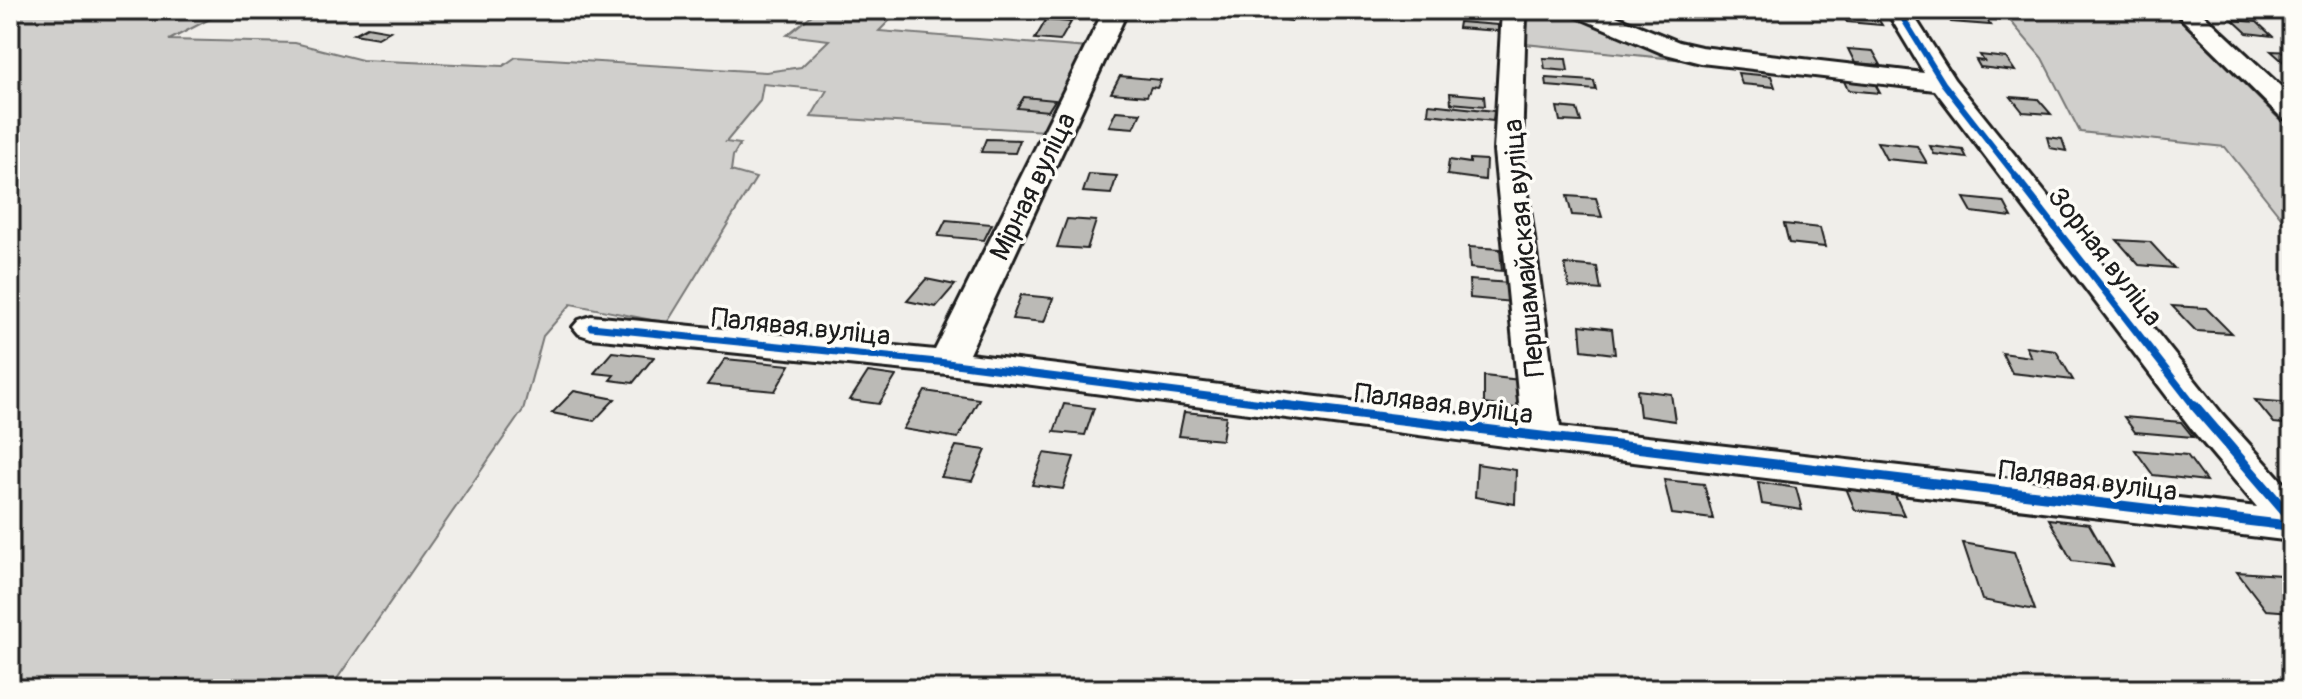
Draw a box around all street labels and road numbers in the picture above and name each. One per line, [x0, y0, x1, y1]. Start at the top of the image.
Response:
street label: Мірная вуліца [982, 107, 1084, 267]
street label: Першамайская вуліца [1496, 118, 1553, 378]
street label: Зорная вуліца [2040, 180, 2170, 334]
street label: Палявая вуліца [710, 301, 892, 354]
street label: Палявая вуліца [1352, 376, 1535, 433]
street label: Палявая вуліца [1996, 453, 2179, 510]

